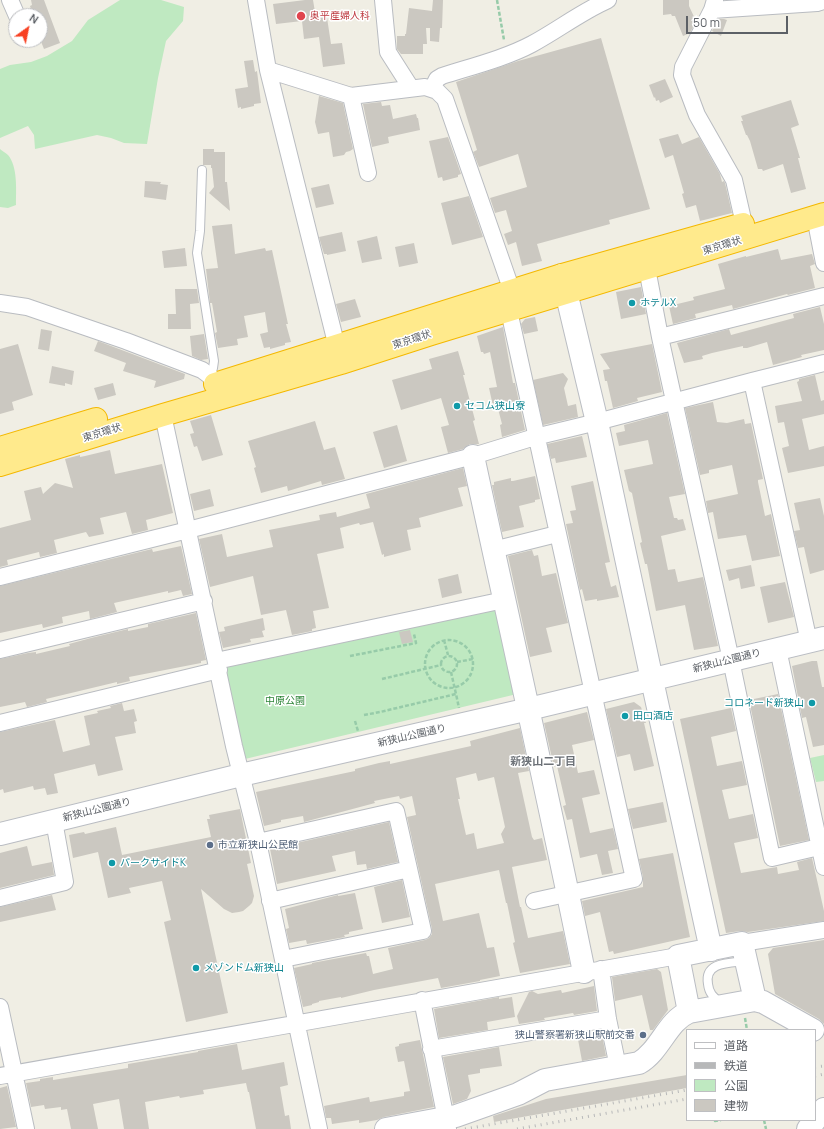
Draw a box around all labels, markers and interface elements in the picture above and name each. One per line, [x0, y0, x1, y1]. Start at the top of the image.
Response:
north arrow [8, 8, 48, 48]
scale bar [688, 8, 790, 34]
text: N [27, 10, 42, 27]
marker: 奥平産婦人科 [295, 10, 307, 22]
place label: 奥平産婦人科 [310, 10, 370, 22]
text: 50 m [693, 14, 720, 31]
street label: 東京環状 [701, 234, 743, 258]
place label: ホテルX [640, 297, 676, 309]
marker: ホテルX [627, 298, 637, 308]
street label: 東京環状 [391, 328, 433, 352]
place label: セコム狭山寮 [465, 400, 525, 412]
marker: セコム狭山寮 [452, 401, 462, 411]
street label: 東京環状 [81, 421, 123, 445]
street label: 新狭山公園通り [692, 647, 762, 675]
park label: 中原公園 [265, 695, 305, 707]
place label: コロネード新狭山 [724, 697, 804, 709]
marker: コロネード新狭山 [807, 698, 817, 708]
place label: 田口酒店 [633, 710, 673, 722]
marker: 田口酒店 [620, 711, 630, 721]
street label: 新狭山公園通り [377, 722, 447, 750]
district label: 新狭山二丁目 [510, 755, 576, 769]
street label: 新狭山公園通り [62, 796, 132, 824]
place label: 市立新狭山公民館 [218, 839, 298, 851]
marker: 市立新狭山公民館 [205, 840, 215, 850]
place label: パークサイドK [120, 857, 186, 869]
marker: パークサイドK [107, 858, 117, 868]
place label: メゾンドム新狭山 [204, 962, 284, 974]
marker: メゾンドム新狭山 [191, 963, 201, 973]
place label: 狭山警察署新狭山駅前交番 [515, 1029, 635, 1041]
legend [686, 1029, 816, 1121]
marker: 狭山警察署新狭山駅前交番 [638, 1030, 648, 1040]
text: 道路 [724, 1037, 748, 1054]
text: 鉄道 [724, 1057, 748, 1074]
text: 公園 [724, 1077, 748, 1094]
text: 建物 [724, 1097, 748, 1114]

